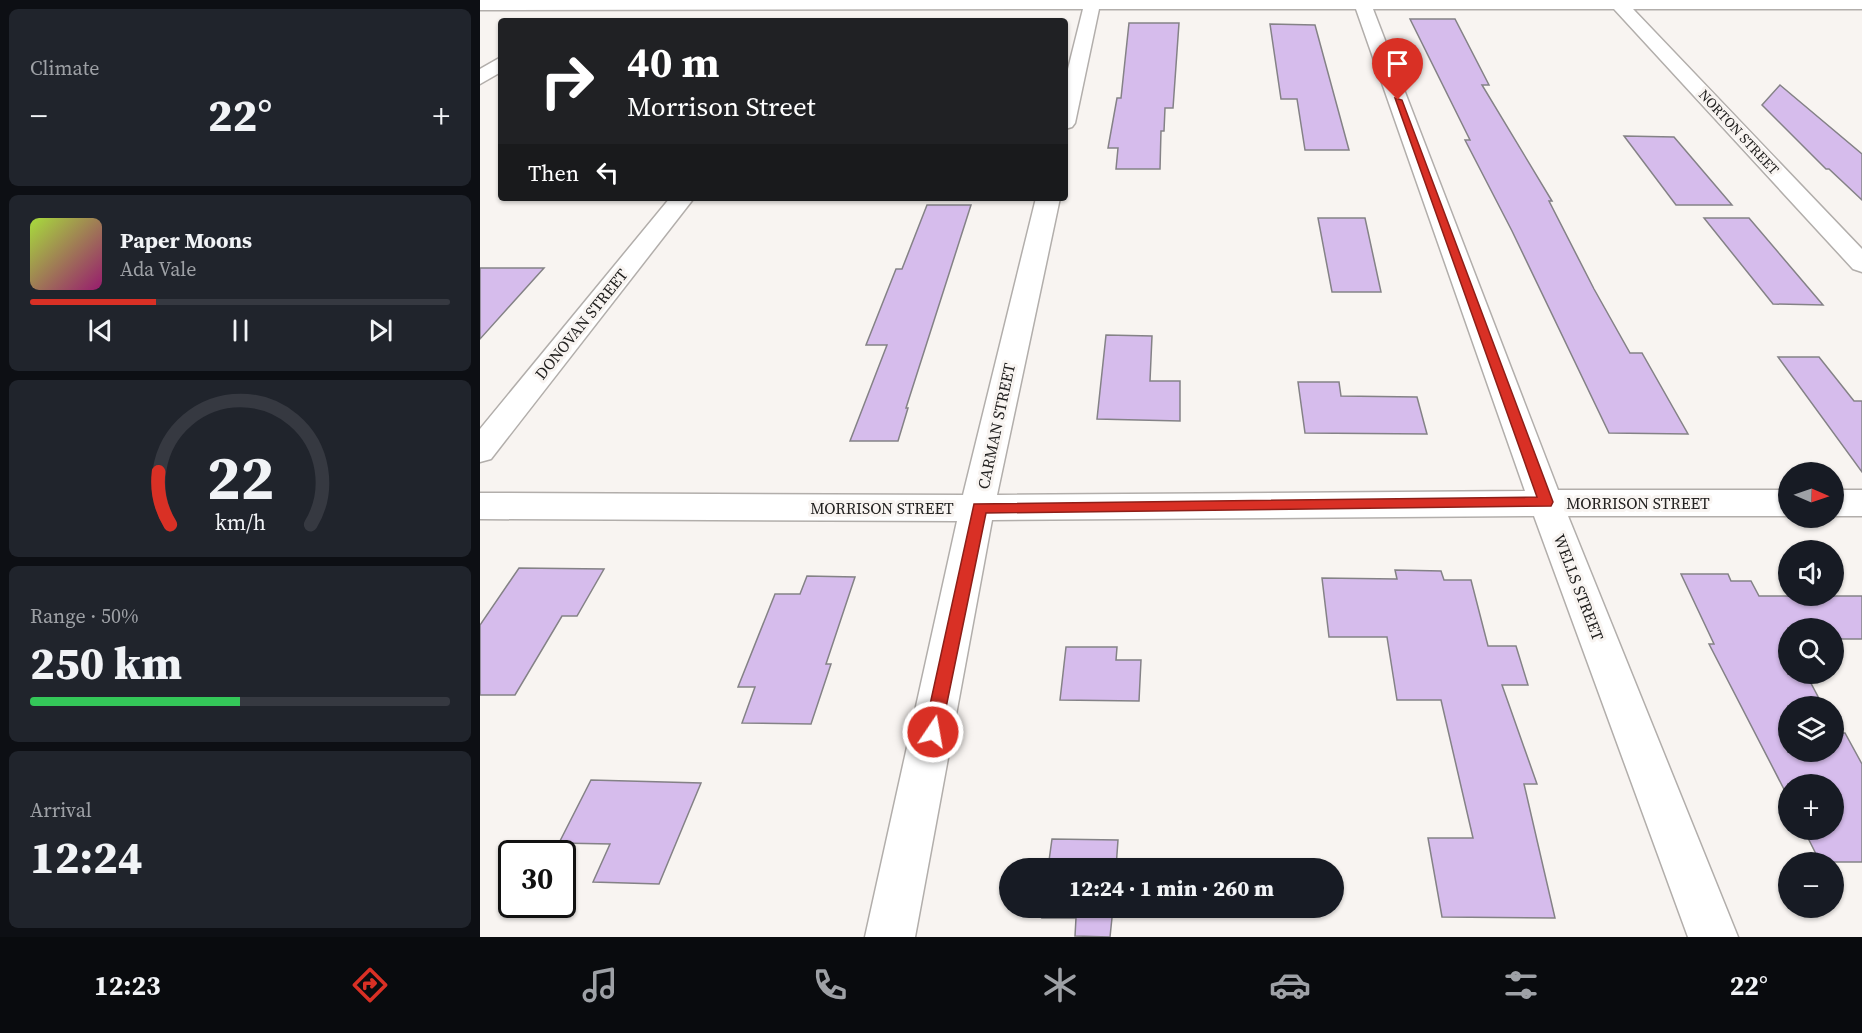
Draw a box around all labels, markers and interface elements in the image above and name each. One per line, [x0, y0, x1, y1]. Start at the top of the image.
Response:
text: 40 m [627, 33, 720, 91]
pin [1372, 38, 1423, 100]
icon: right [528, 42, 606, 120]
icon: arrive [1381, 47, 1414, 80]
text: Climate [30, 54, 99, 82]
text: 22° [208, 84, 272, 146]
street label: NORTON STREET [1694, 85, 1784, 179]
text: Morrison Street [627, 88, 816, 125]
text: − [30, 93, 48, 138]
text: + [432, 93, 450, 138]
icon: left [591, 156, 624, 189]
text: Then [528, 158, 579, 188]
text: Paper Moons [120, 225, 252, 255]
text: Ada Vale [120, 255, 196, 283]
street label: DONOVAN STREET [529, 264, 633, 384]
icon: previous [84, 314, 117, 347]
icon: pause [224, 314, 257, 347]
icon: next [364, 314, 397, 347]
street label: CARMAN STREET [972, 361, 1020, 491]
text: 22 [206, 435, 274, 521]
north arrow [1778, 462, 1844, 528]
map controls [1778, 462, 1844, 918]
street label: MORRISON STREET [1566, 492, 1710, 514]
street label: MORRISON STREET [810, 497, 954, 519]
text: km/h [214, 509, 266, 538]
street label: WELLS STREET [1549, 531, 1610, 644]
button: sound [1778, 540, 1844, 606]
text: Range · 50% [30, 602, 139, 630]
button: search [1778, 618, 1844, 684]
text: 250 km [30, 632, 182, 694]
button: layers [1778, 696, 1844, 762]
position arrow [901, 700, 965, 764]
button: + [1778, 774, 1844, 840]
text: Arrival [30, 796, 92, 824]
text: 12:24 [30, 826, 143, 888]
speed limit sign: 30 [498, 840, 576, 918]
button: − [1778, 852, 1844, 918]
text: 12:24 · 1 min · 260 m [1069, 873, 1274, 903]
icon: directions [349, 964, 391, 1006]
icon: music [579, 964, 621, 1006]
icon: phone [809, 964, 851, 1006]
icon: climate [1039, 964, 1081, 1006]
icon: car [1269, 964, 1311, 1006]
icon: filters [1500, 964, 1542, 1006]
text: 12:23 [94, 967, 161, 1004]
text: 22° [1730, 967, 1768, 1004]

